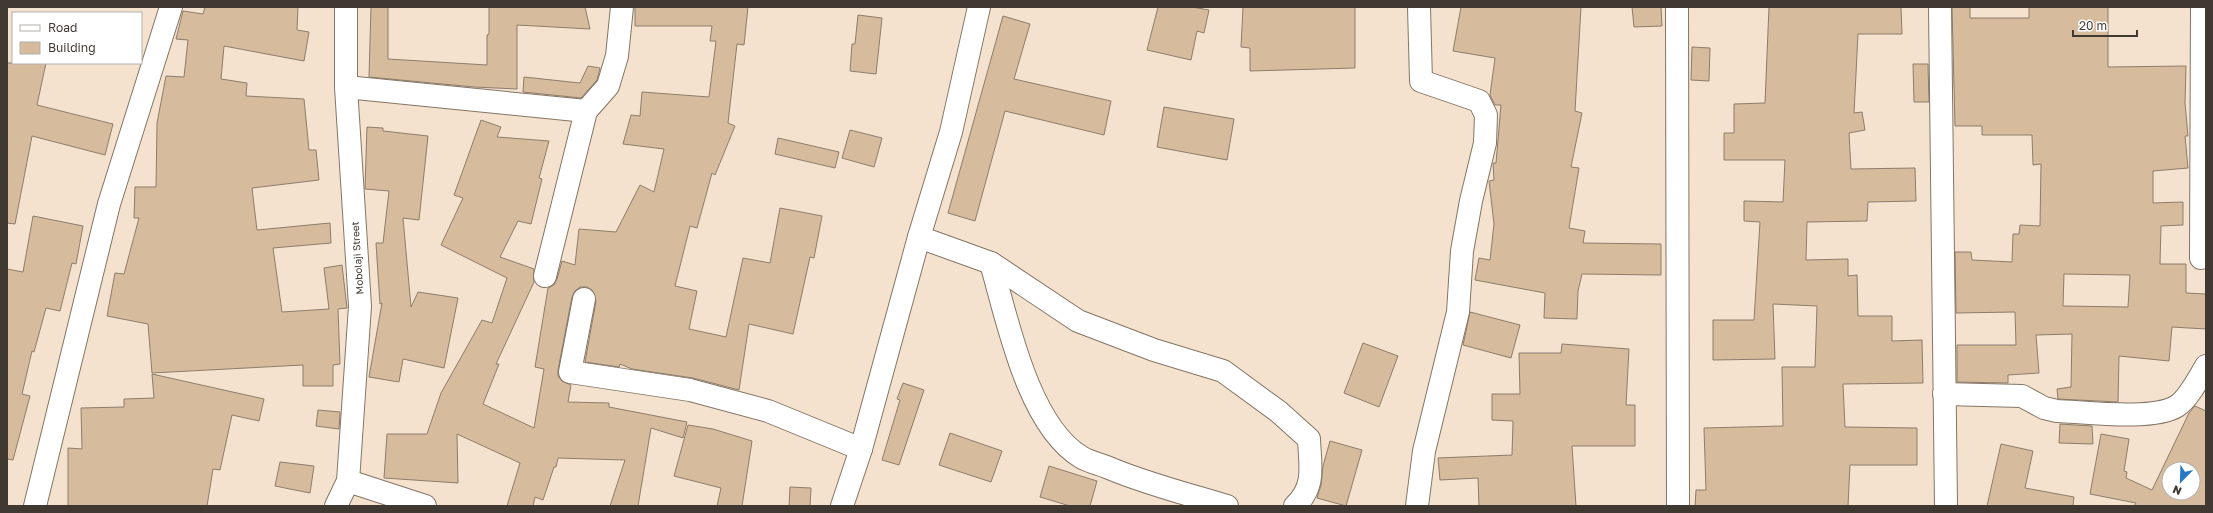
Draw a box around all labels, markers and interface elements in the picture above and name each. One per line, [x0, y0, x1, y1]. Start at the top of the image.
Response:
legend [12, 12, 142, 64]
scale bar [2073, 12, 2137, 38]
text: 20 m [2079, 18, 2107, 33]
text: Road [48, 20, 77, 35]
text: Building [48, 40, 96, 55]
street label: Mobolaji Street [348, 221, 366, 295]
north arrow [2161, 461, 2201, 501]
text: N [2171, 483, 2183, 498]

